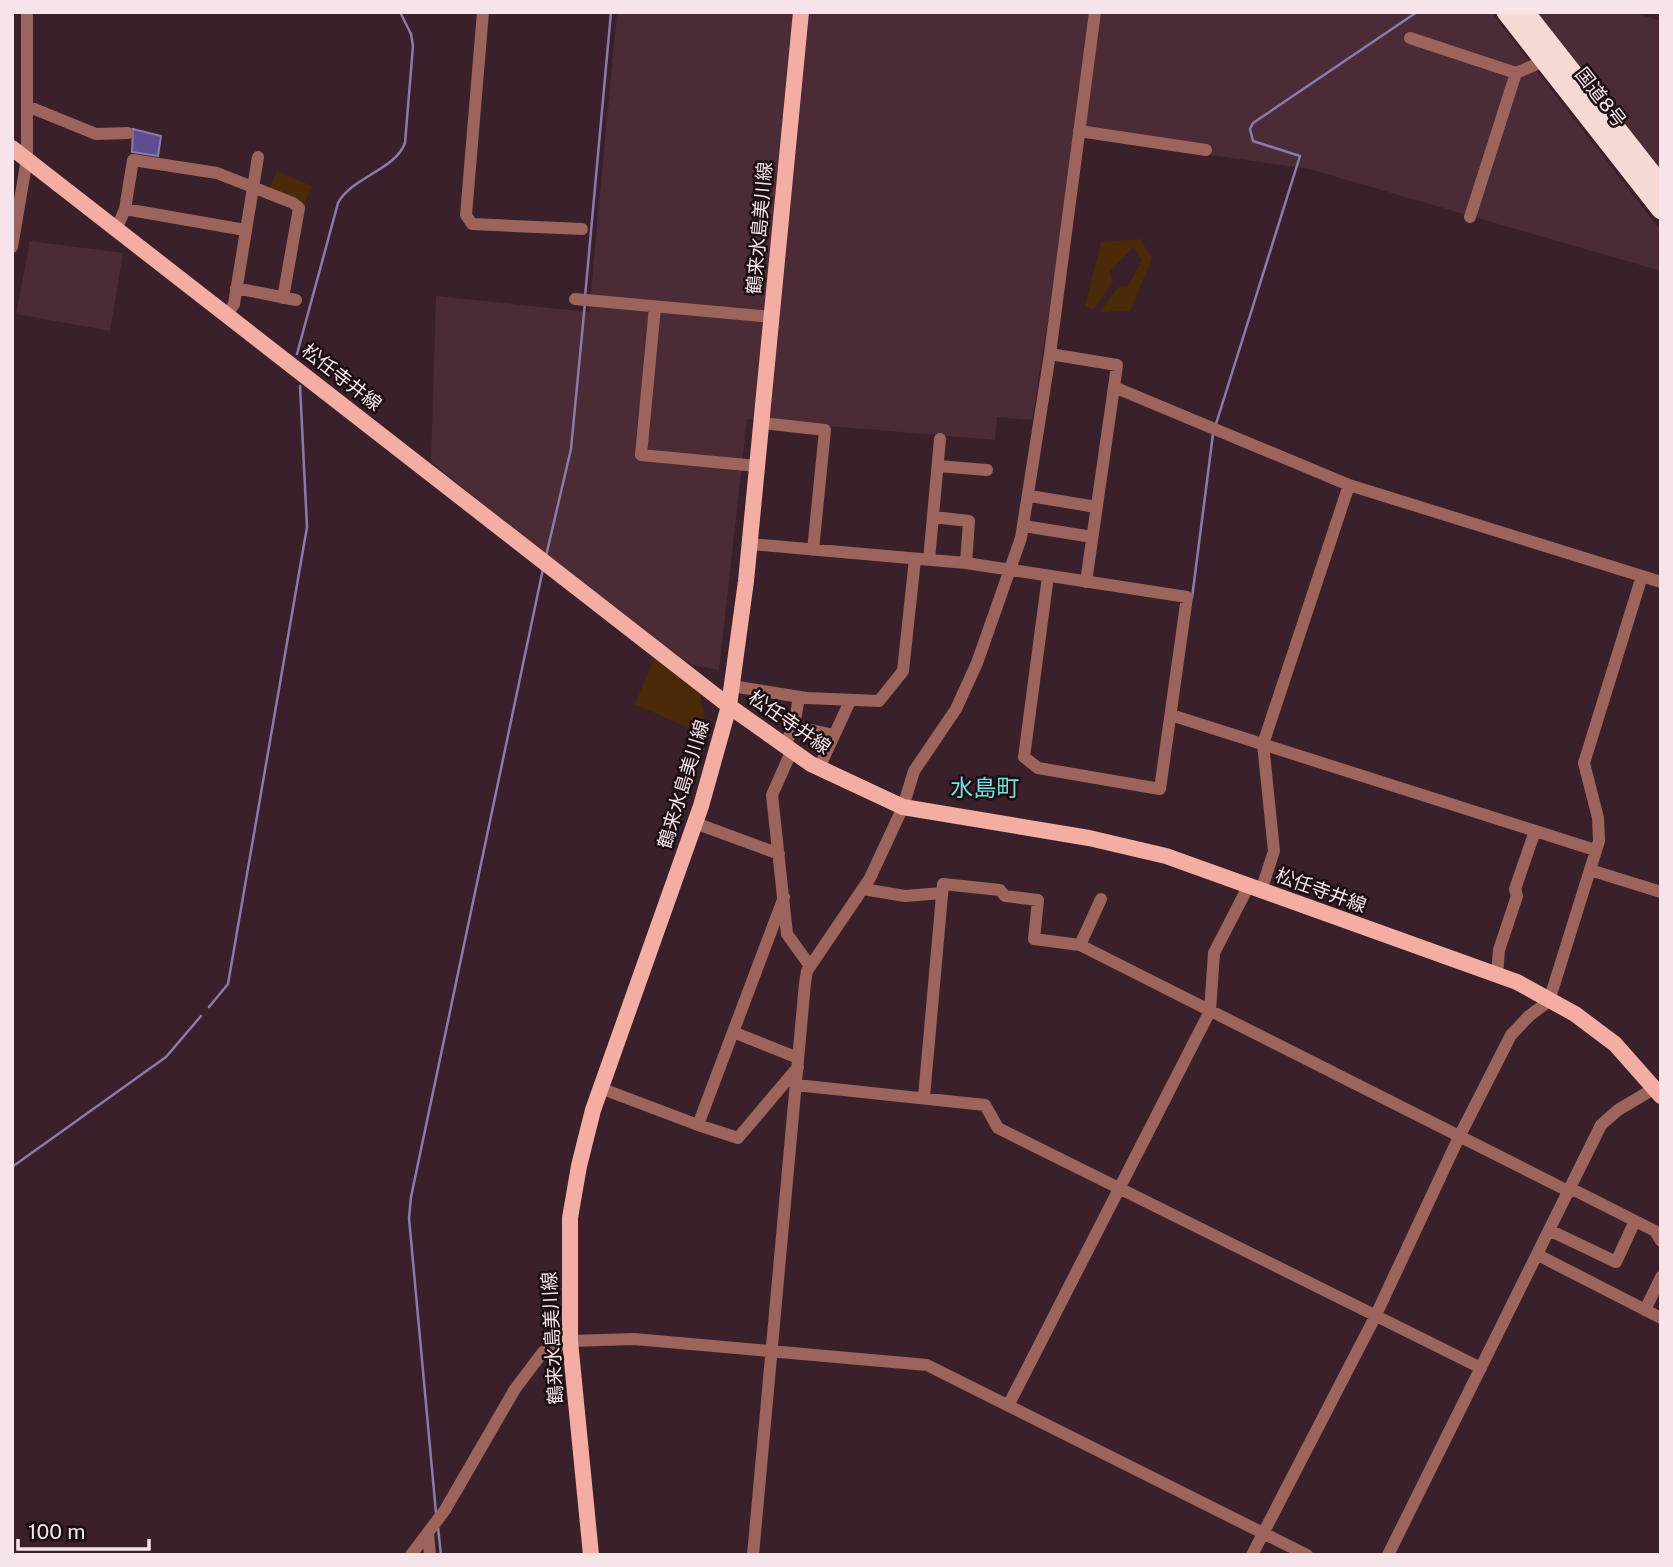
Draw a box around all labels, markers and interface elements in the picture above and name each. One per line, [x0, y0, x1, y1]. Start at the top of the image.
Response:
street label: 国道8号 [1571, 63, 1631, 131]
street label: 鶴来水島美川線 [742, 161, 776, 295]
street label: 松任寺井線 [298, 339, 386, 415]
street label: 松任寺井線 [745, 686, 835, 758]
street label: 鶴来水島美川線 [653, 717, 713, 851]
district label: 水島町 [951, 774, 1020, 801]
street label: 松任寺井線 [1273, 863, 1369, 917]
street label: 鶴来水島美川線 [538, 1271, 566, 1405]
scale bar [18, 1508, 149, 1552]
text: 100 m [28, 1519, 85, 1544]

